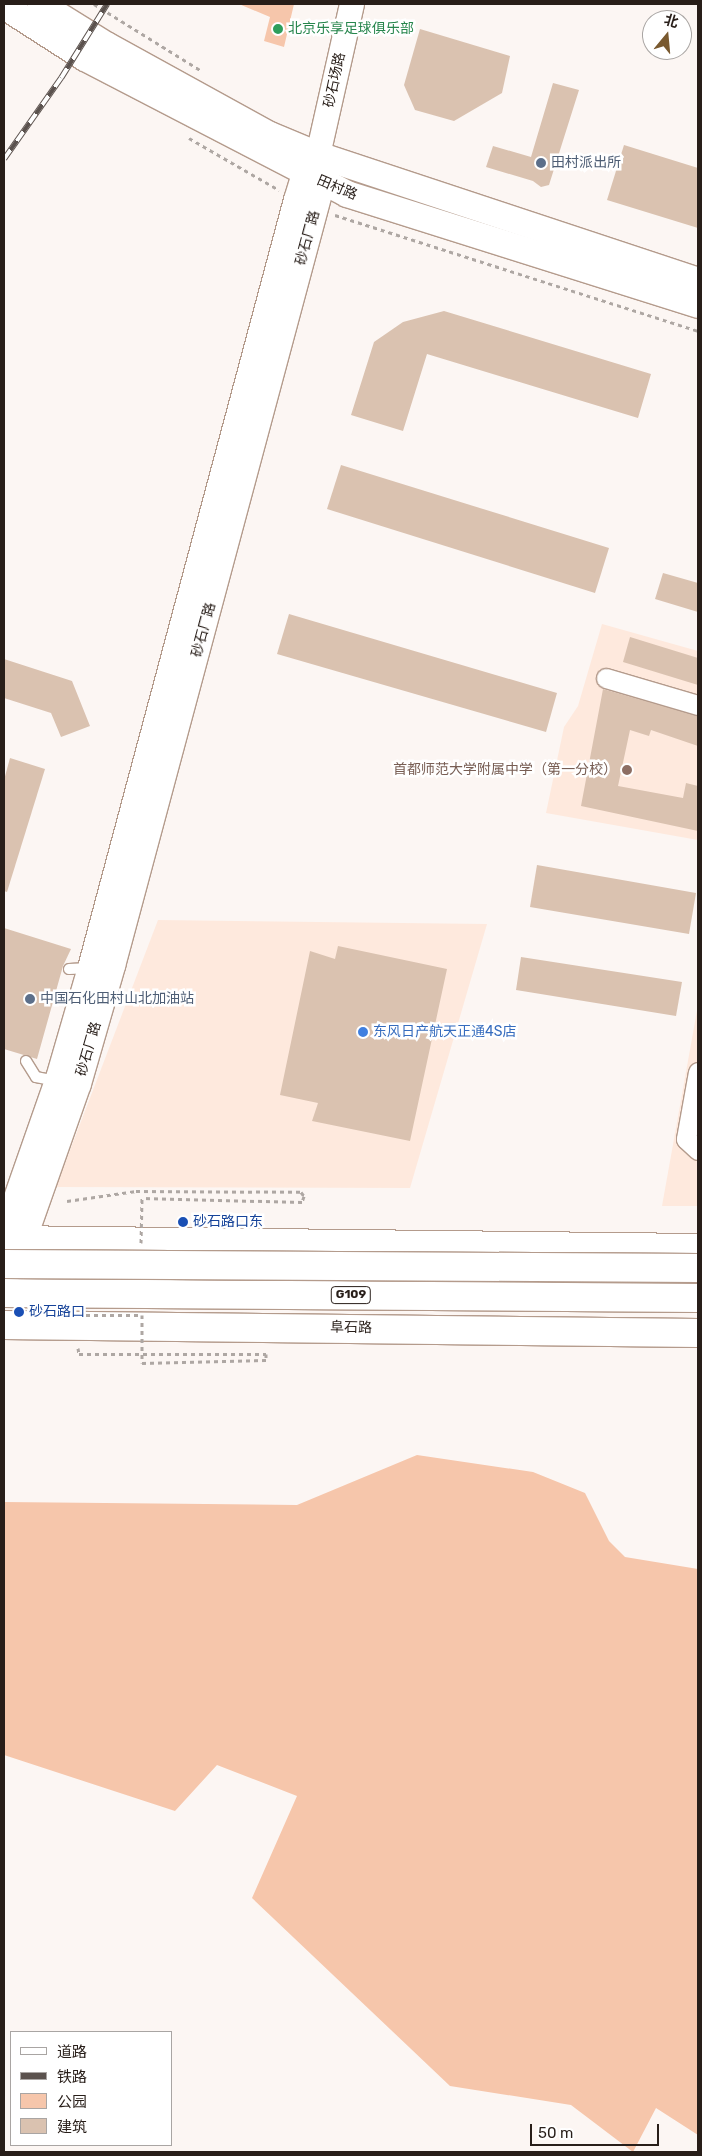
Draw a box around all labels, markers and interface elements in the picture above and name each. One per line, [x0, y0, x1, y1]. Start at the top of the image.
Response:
north arrow [642, 10, 692, 60]
text: 北 [662, 11, 680, 31]
place label: 北京乐享足球俱乐部 [288, 21, 414, 37]
marker: 北京乐享足球俱乐部 [272, 23, 284, 35]
street label: 砂石场路 [321, 51, 349, 109]
place label: 田村派出所 [551, 155, 621, 171]
marker: 田村派出所 [535, 157, 547, 169]
street label: 田村路 [314, 172, 360, 204]
street label: 砂石厂路 [293, 209, 323, 267]
street label: 砂石厂路 [189, 601, 219, 659]
place label: 首都师范大学附属中学（第一分校） [393, 762, 617, 778]
marker: 首都师范大学附属中学（第一分校） [621, 764, 633, 776]
place label: 中国石化田村山北加油站 [40, 991, 194, 1007]
marker: 中国石化田村山北加油站 [24, 993, 36, 1005]
street label: 砂石厂路 [73, 1020, 105, 1078]
place label: 东风日产航天正通4S店 [373, 1024, 516, 1040]
marker: 东风日产航天正通4S店 [357, 1026, 369, 1038]
place label: 砂石路口东 [193, 1214, 263, 1230]
marker: 砂石路口东 [177, 1216, 189, 1228]
road number: G109 [330, 1286, 372, 1304]
place label: 砂石路口 [29, 1304, 85, 1320]
marker: 砂石路口 [13, 1306, 25, 1318]
street label: 阜石路 [330, 1319, 372, 1337]
legend [10, 2031, 172, 2146]
text: 道路 [57, 2043, 87, 2061]
text: 铁路 [57, 2068, 87, 2086]
text: 公园 [57, 2093, 87, 2111]
scale bar [532, 2114, 661, 2146]
text: 建筑 [57, 2118, 87, 2136]
text: 50 m [538, 2124, 573, 2142]

